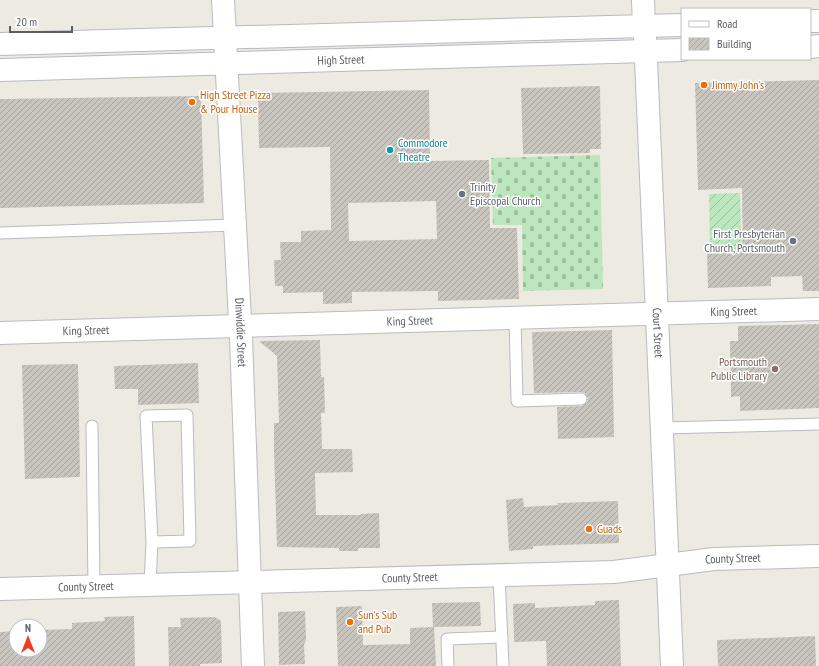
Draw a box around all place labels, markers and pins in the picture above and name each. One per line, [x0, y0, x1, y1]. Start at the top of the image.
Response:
place label: Jimmy John's [711, 77, 764, 92]
marker: Jimmy John's [699, 80, 709, 90]
place label: High Street Pizza & Pour House [200, 87, 271, 116]
marker: High Street Pizza & Pour House [187, 97, 197, 107]
place label: Commodore Theatre [398, 135, 448, 164]
marker: Commodore Theatre [385, 145, 395, 155]
place label: Trinity Episcopal Church [470, 179, 540, 208]
marker: Trinity Episcopal Church [457, 189, 467, 199]
place label: First Presbyterian Church, Portsmouth [704, 226, 785, 255]
marker: First Presbyterian Church, Portsmouth [788, 236, 798, 246]
place label: Portsmouth Public Library [711, 354, 767, 383]
marker: Portsmouth Public Library [770, 364, 780, 374]
place label: Guads [597, 521, 622, 536]
marker: Guads [584, 524, 594, 534]
place label: Sun's Sub and Pub [358, 607, 397, 636]
marker: Sun's Sub and Pub [345, 617, 355, 627]

